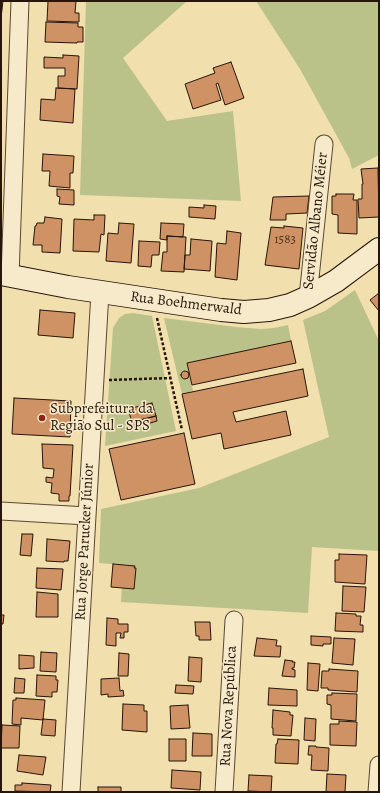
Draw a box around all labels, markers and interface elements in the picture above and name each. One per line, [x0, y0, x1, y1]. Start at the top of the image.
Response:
street label: Servidão Albano Méier [300, 151, 332, 291]
house number: 1583 [274, 232, 296, 248]
street label: Rua Boehmerwald [129, 288, 243, 320]
place label: Subprefeitura da Região Sul - SPS [50, 400, 153, 435]
marker: Subprefeitura da Região Sul - SPS [37, 413, 47, 423]
street label: Rua Jorge Parucker Júnior [72, 463, 98, 621]
street label: Rua Nova República [217, 645, 241, 767]

